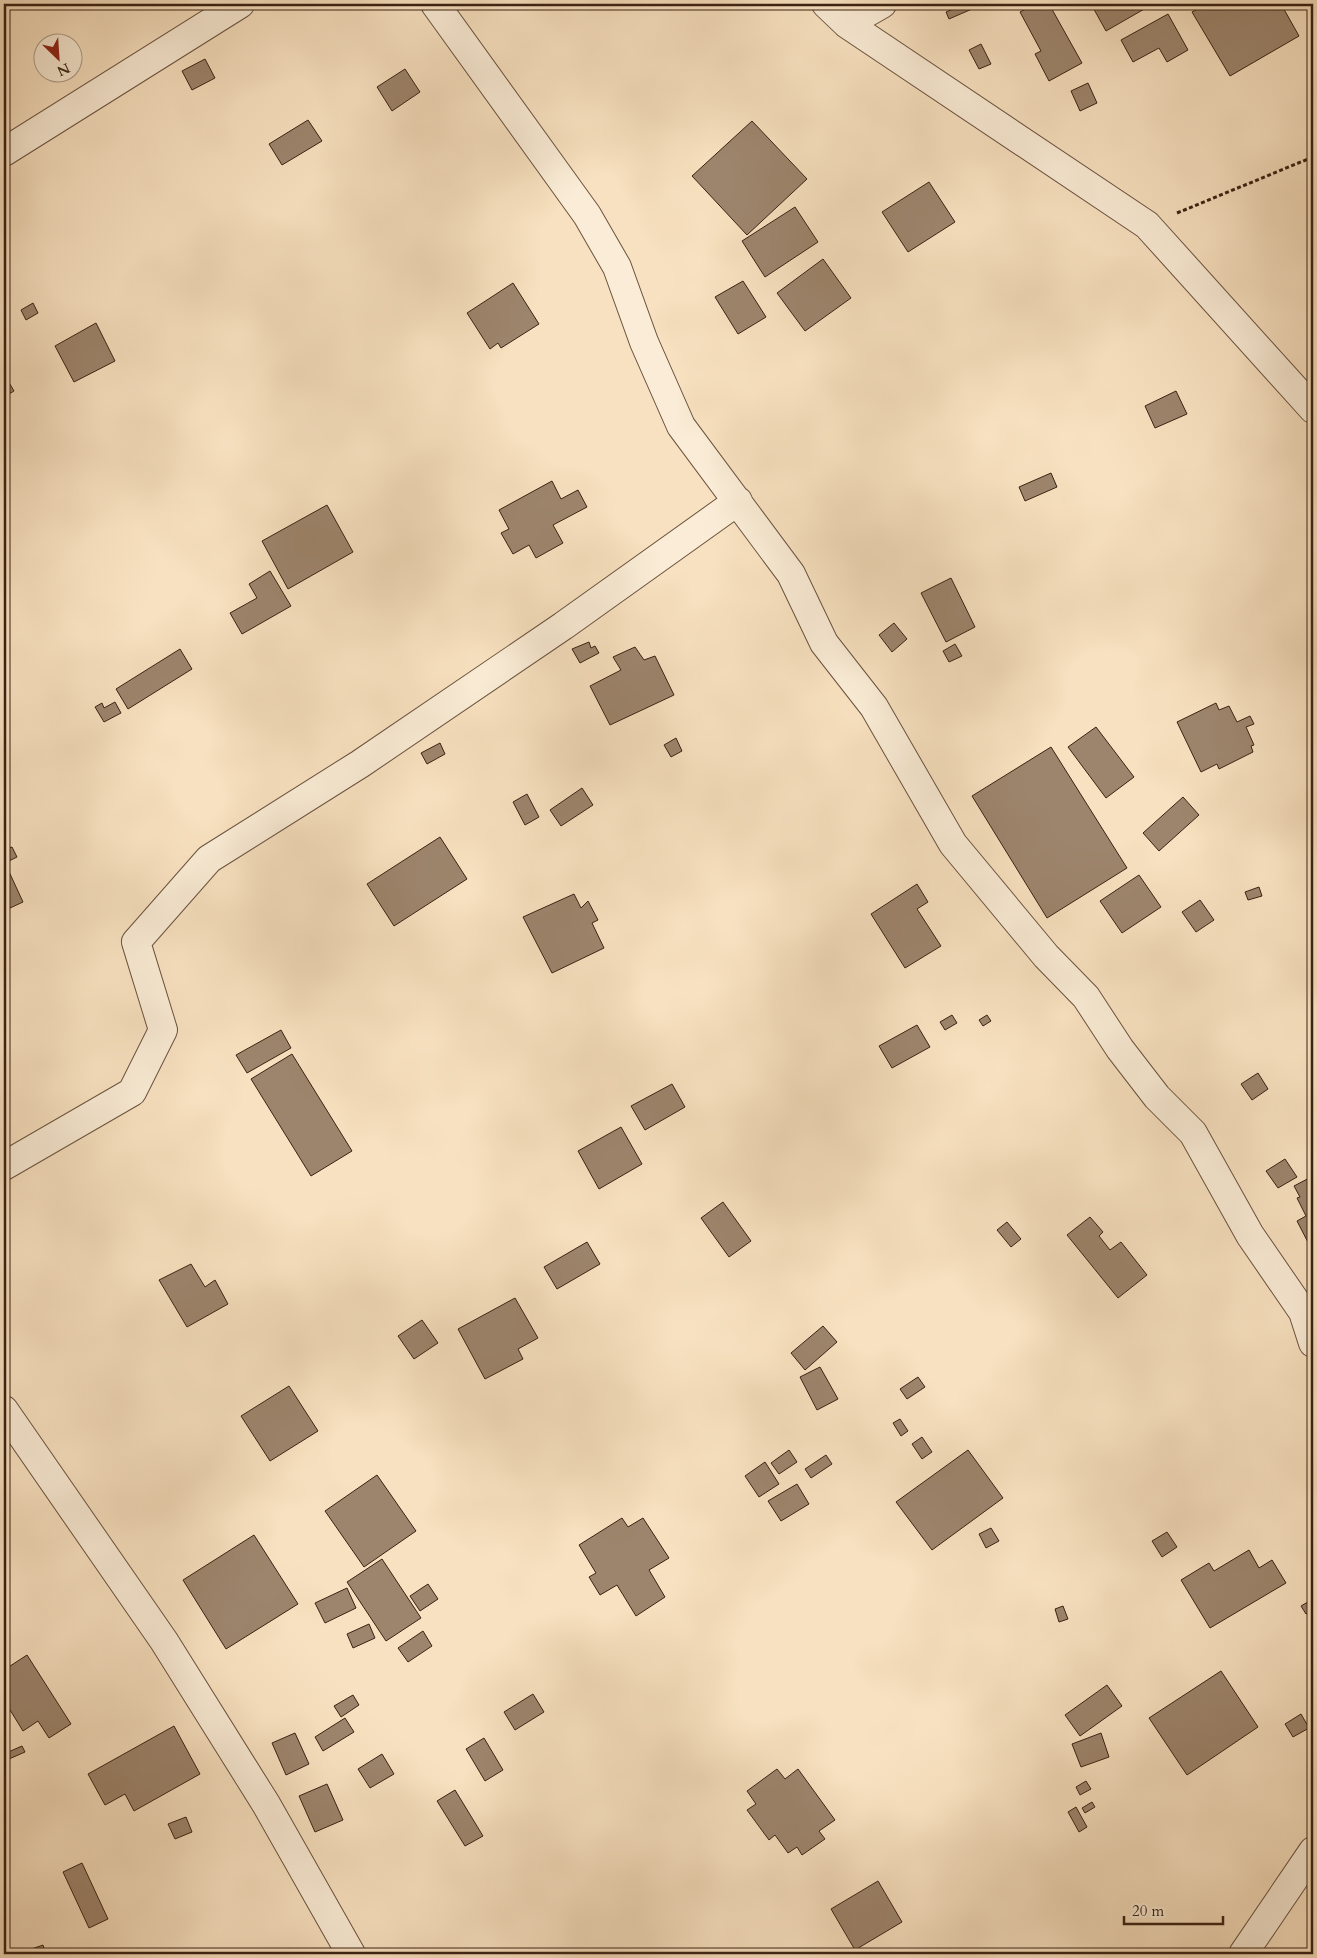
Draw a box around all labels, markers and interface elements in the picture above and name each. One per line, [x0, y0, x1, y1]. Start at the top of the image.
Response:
north arrow [32, 32, 82, 82]
text: N [54, 58, 73, 81]
scale bar [1124, 1893, 1223, 1925]
text: 20 m [1132, 1901, 1164, 1921]

